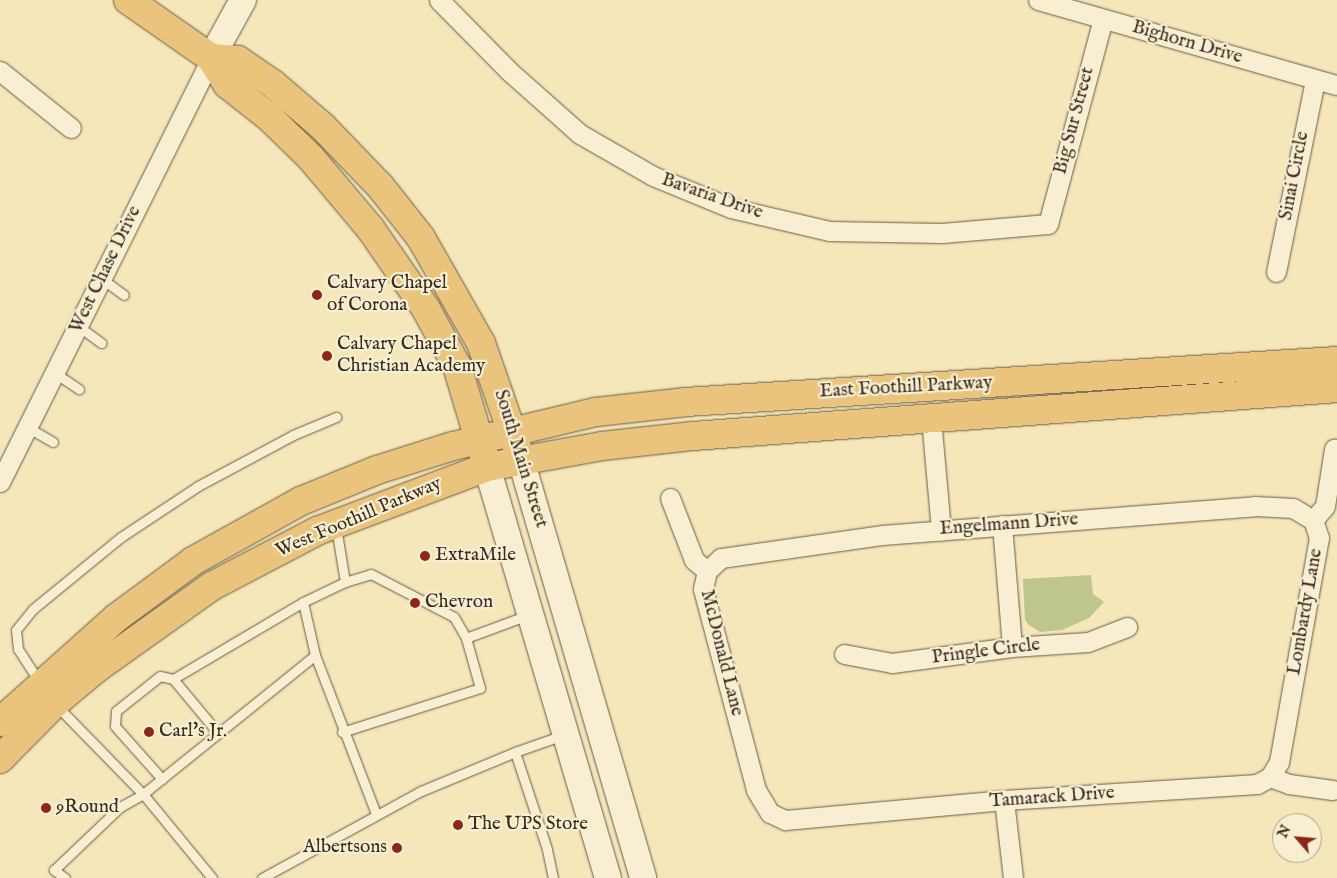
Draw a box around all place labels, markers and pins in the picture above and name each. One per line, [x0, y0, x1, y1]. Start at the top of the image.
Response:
place label: Calvary Chapel of Corona [327, 273, 447, 317]
marker: Calvary Chapel of Corona [311, 289, 323, 301]
place label: Calvary Chapel Christian Academy [337, 334, 485, 378]
marker: Calvary Chapel Christian Academy [321, 350, 333, 362]
place label: ExtraMile [435, 545, 516, 567]
marker: ExtraMile [419, 550, 431, 562]
place label: Chevron [425, 592, 493, 614]
marker: Chevron [409, 597, 421, 609]
place label: Carl's Jr. [159, 721, 227, 743]
marker: Carl's Jr. [143, 726, 155, 738]
place label: 9Round [56, 797, 119, 819]
marker: 9Round [40, 802, 52, 814]
place label: The UPS Store [468, 814, 588, 836]
marker: The UPS Store [452, 819, 464, 831]
place label: Albertsons [303, 837, 387, 859]
marker: Albertsons [391, 842, 403, 854]

